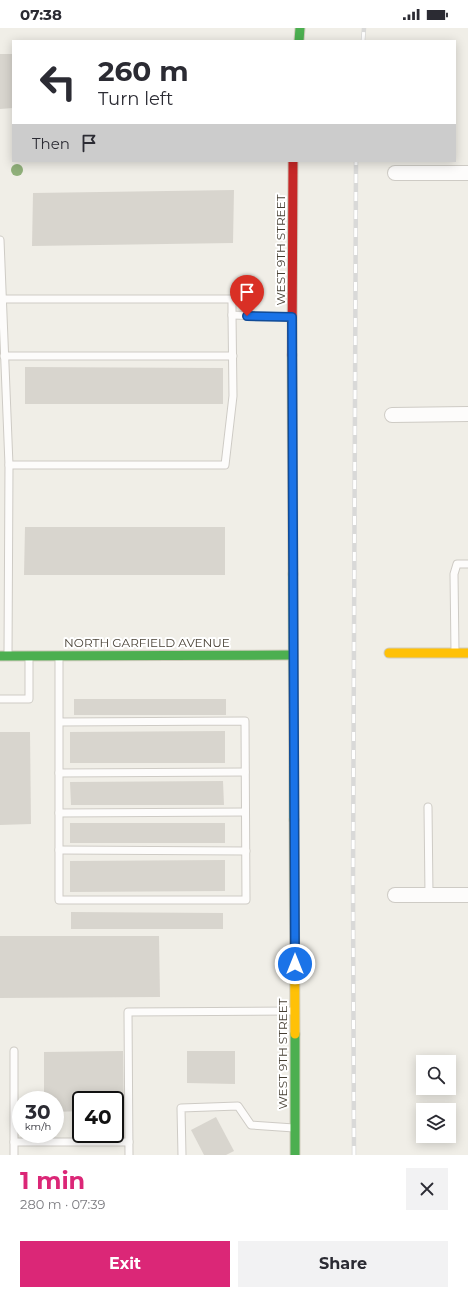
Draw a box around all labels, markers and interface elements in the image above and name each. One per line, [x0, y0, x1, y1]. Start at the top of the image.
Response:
text: 07:38 [20, 5, 62, 24]
text: 260 m [98, 54, 189, 88]
icon: left [32, 56, 84, 108]
text: Turn left [98, 88, 173, 110]
icon: arrive [78, 132, 100, 154]
text: Then [32, 134, 70, 153]
street label: WEST 9TH STREET [273, 194, 288, 306]
pin [230, 275, 264, 316]
icon: arrive [236, 281, 258, 303]
street label: NORTH GARFIELD AVENUE [64, 635, 230, 650]
position arrow [274, 943, 316, 985]
street label: WEST 9TH STREET [275, 998, 290, 1110]
map controls [416, 1055, 456, 1143]
button: search [416, 1055, 456, 1095]
speed limit sign: 40 [72, 1091, 124, 1143]
text: 30 [25, 1100, 51, 1124]
button: layers [416, 1103, 456, 1143]
text: km/h [25, 1120, 51, 1133]
text: 1 min [20, 1166, 85, 1195]
button: close [406, 1168, 448, 1210]
text: 280 m · 07:39 [20, 1196, 105, 1212]
button: Exit [20, 1241, 230, 1287]
button: Share [238, 1241, 448, 1287]

